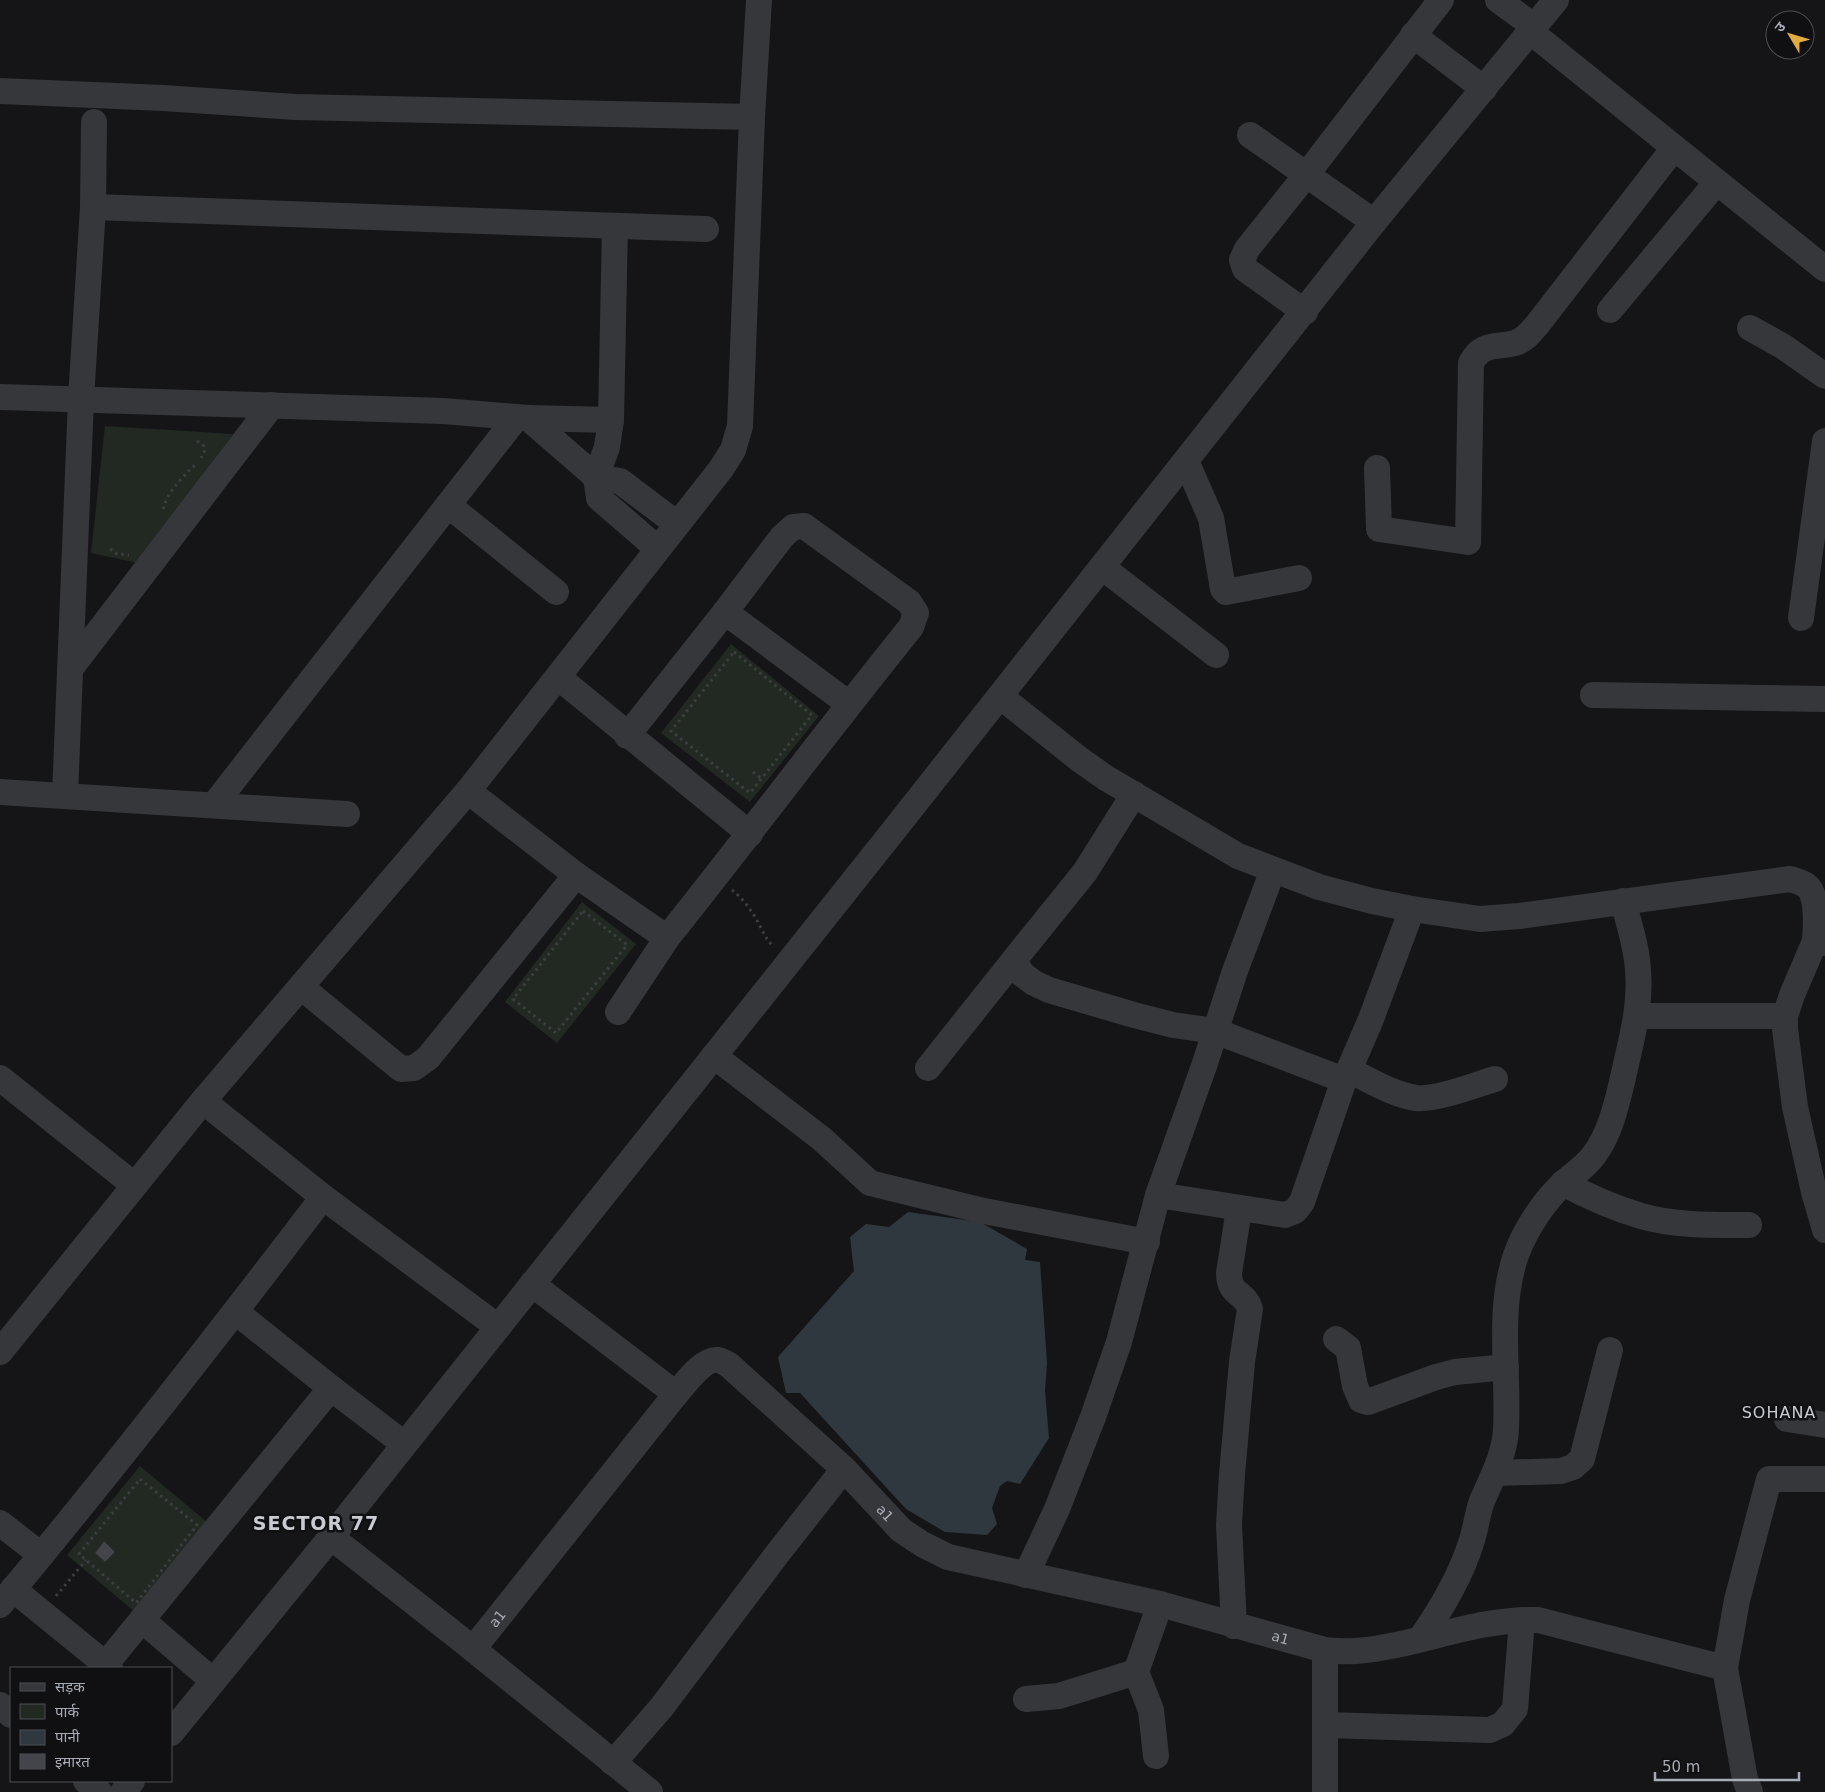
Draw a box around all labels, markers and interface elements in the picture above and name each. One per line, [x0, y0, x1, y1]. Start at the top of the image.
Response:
north arrow [1765, 10, 1815, 60]
text: उ [1771, 18, 1789, 35]
district label: SOHANA [1742, 1403, 1816, 1422]
street label: a1 [873, 1501, 897, 1525]
district label: SECTOR 77 [253, 1512, 379, 1534]
street label: a1 [486, 1607, 509, 1630]
street label: a1 [1270, 1628, 1291, 1648]
legend [10, 1667, 172, 1782]
text: सड़क [55, 1678, 85, 1696]
text: पार्क [55, 1703, 79, 1721]
text: पानी [55, 1728, 81, 1746]
scale bar [1655, 1750, 1799, 1782]
text: इमारत [55, 1753, 90, 1771]
text: 50 m [1662, 1758, 1700, 1776]

